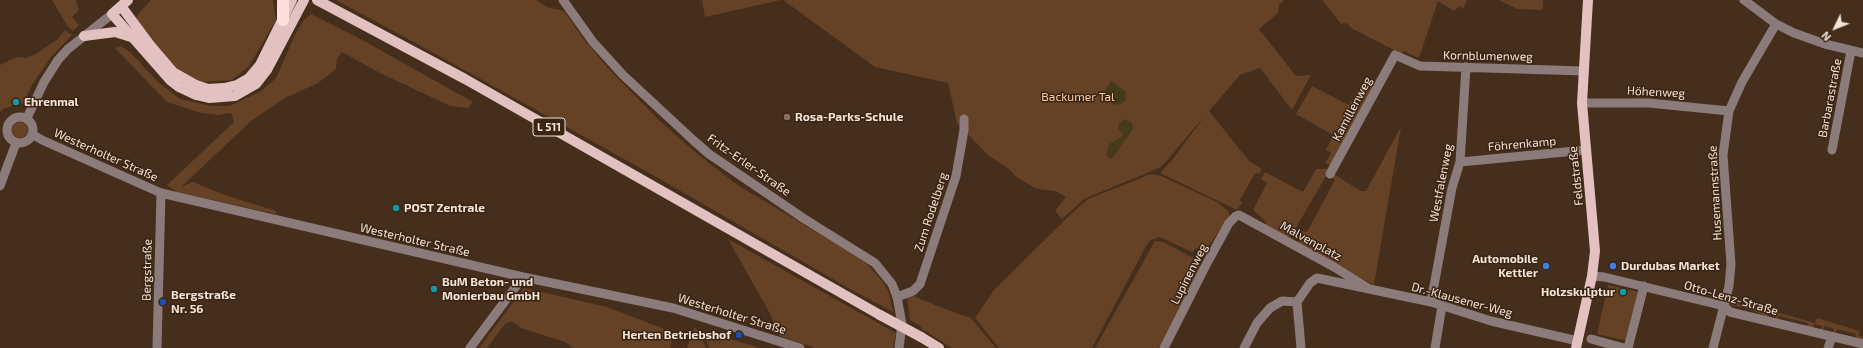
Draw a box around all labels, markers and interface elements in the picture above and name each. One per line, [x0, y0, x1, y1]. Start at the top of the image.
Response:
north arrow [1815, 8, 1855, 48]
text: N [1818, 29, 1833, 44]
street label: Kornblumenweg [1443, 48, 1533, 64]
street label: Barbarastraße [1815, 57, 1845, 139]
street label: Kamillenweg [1329, 74, 1375, 144]
street label: Höhenweg [1627, 83, 1685, 101]
park label: Backumer Tal [1041, 90, 1115, 104]
place label: Ehrenmal [24, 95, 78, 109]
marker: Ehrenmal [11, 97, 21, 107]
place label: Rosa-Parks-Schule [795, 110, 903, 124]
marker: Rosa-Parks-Schule [782, 112, 792, 122]
road number: L 511 [533, 118, 565, 136]
street label: Westerholter Straße [52, 126, 160, 184]
street label: Fritz-Erler-Straße [705, 131, 793, 199]
street label: Föhrenkamp [1487, 134, 1557, 154]
street label: Westfalenweg [1426, 143, 1456, 223]
street label: Husemannstraße [1705, 145, 1725, 241]
street label: Feldstraße [1566, 146, 1586, 206]
street label: Zum Rodelberg [911, 170, 951, 254]
place label: POST Zentrale [404, 201, 485, 215]
marker: POST Zentrale [391, 203, 401, 213]
street label: Malvenplatz [1278, 218, 1344, 264]
street label: Westerholter Straße [359, 220, 471, 260]
street label: Bergstraße [139, 239, 155, 301]
street label: Lupinenweg [1168, 241, 1210, 307]
place label: Automobile Kettler [1472, 252, 1538, 280]
place label: Durdubas Market [1621, 259, 1720, 273]
marker: Automobile Kettler [1541, 261, 1551, 271]
marker: Durdubas Market [1608, 261, 1618, 271]
place label: BuM Beton- und Monierbau GmbH [442, 275, 540, 303]
street label: Otto-Lenz-Straße [1682, 278, 1780, 318]
street label: Dr.-Klausener-Weg [1410, 280, 1514, 320]
marker: BuM Beton- und Monierbau GmbH [429, 284, 439, 294]
place label: Holzskulptur [1541, 285, 1615, 299]
marker: Holzskulptur [1618, 287, 1628, 297]
place label: Bergstraße Nr. 56 [171, 288, 236, 316]
street label: Westerholter Straße [676, 291, 788, 337]
marker: Bergstraße Nr. 56 [158, 297, 168, 307]
place label: Herten Betriebshof [622, 328, 731, 342]
marker: Herten Betriebshof [734, 330, 744, 340]

